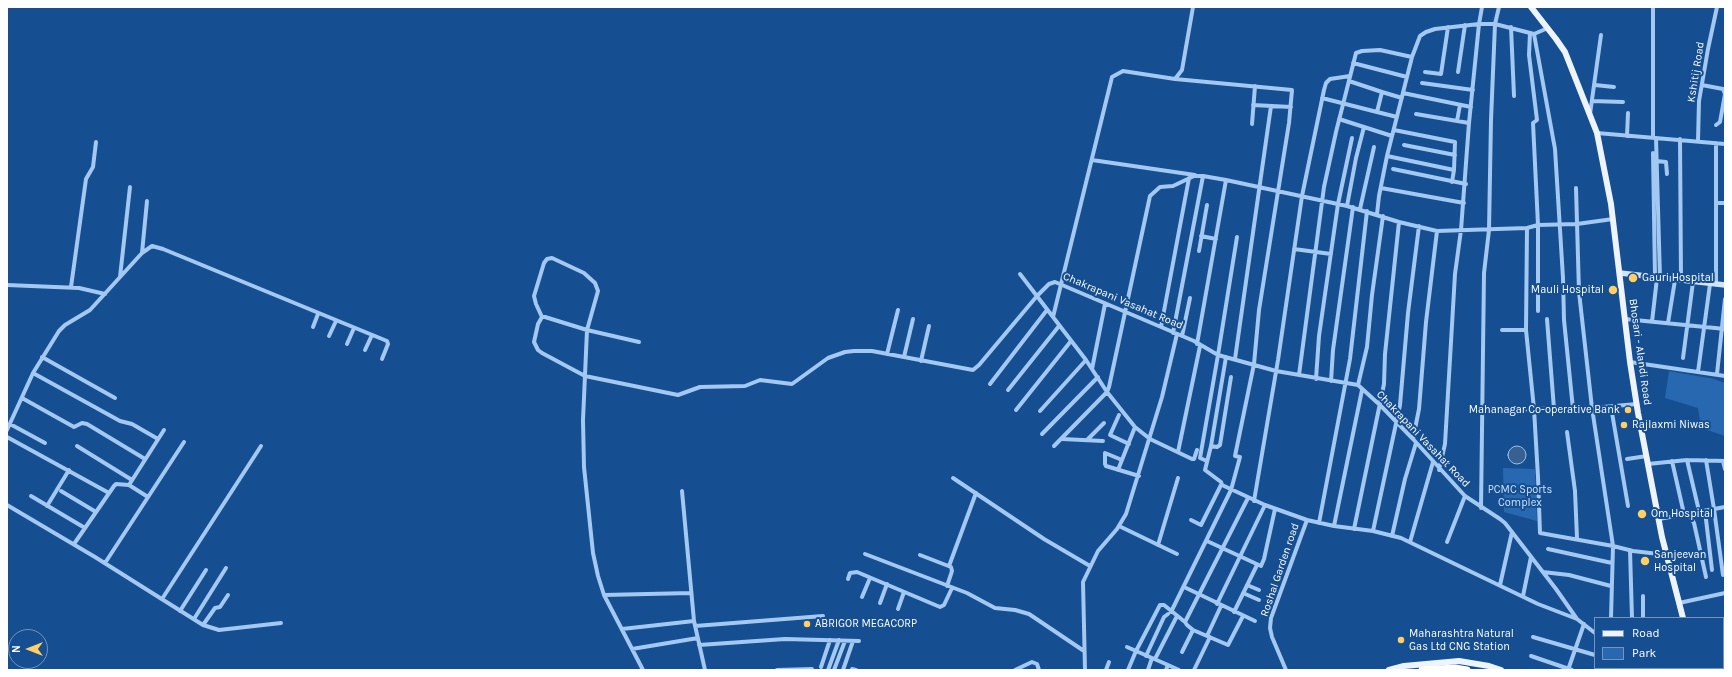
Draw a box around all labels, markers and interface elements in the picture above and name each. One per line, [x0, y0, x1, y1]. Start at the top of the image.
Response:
street label: Kshitij Road [1685, 41, 1707, 103]
street label: Chakrapani Vasahat Road [1061, 270, 1185, 332]
place label: Gauri Hospital [1642, 271, 1714, 285]
marker: Gauri Hospital [1627, 272, 1639, 284]
place label: Mauli Hospital [1531, 283, 1604, 297]
marker: Mauli Hospital [1607, 284, 1619, 296]
street label: Bhosari - Alandi Road [1626, 298, 1654, 406]
street label: Chakrapani Vasahat Road [1373, 388, 1473, 490]
place label: Mahanagar Co-operative Bank [1469, 403, 1620, 417]
marker: Mahanagar Co-operative Bank [1623, 405, 1633, 415]
place label: Rajlaxmi Niwas [1632, 418, 1710, 432]
marker: Rajlaxmi Niwas [1619, 420, 1629, 430]
park label: PCMC Sports Complex [1488, 483, 1552, 509]
place label: Om Hospital [1651, 507, 1713, 521]
marker: Om Hospital [1636, 508, 1648, 520]
street label: Roshal Garden road [1258, 522, 1302, 618]
place label: Sanjeevan Hospital [1654, 548, 1706, 574]
marker: Sanjeevan Hospital [1639, 555, 1651, 567]
place label: ABRIGOR MEGACORP [815, 617, 917, 631]
legend [1594, 617, 1724, 669]
marker: ABRIGOR MEGACORP [802, 619, 812, 629]
text: Road [1632, 626, 1660, 640]
place label: Maharashtra Natural Gas Ltd CNG Station [1409, 627, 1514, 653]
north arrow [8, 629, 48, 669]
marker: Maharashtra Natural Gas Ltd CNG Station [1396, 635, 1406, 645]
text: N [10, 645, 23, 653]
text: Park [1632, 646, 1656, 660]

